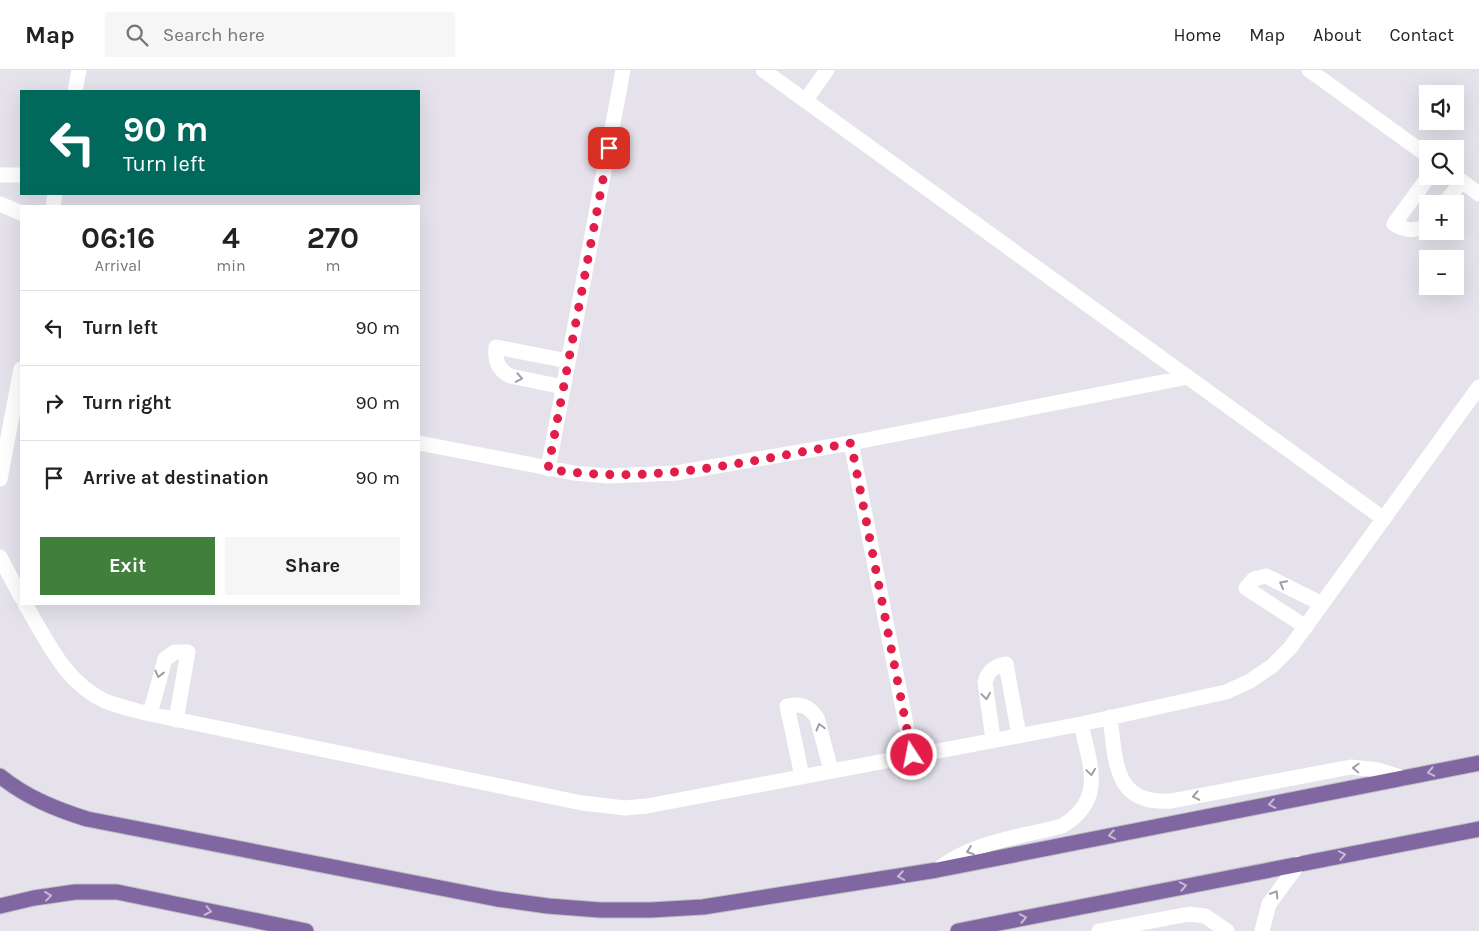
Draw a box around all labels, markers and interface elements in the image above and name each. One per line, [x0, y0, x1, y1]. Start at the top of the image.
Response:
search box [105, 12, 455, 57]
text: Map [25, 21, 75, 49]
icon: search [123, 21, 151, 49]
text: Search here [163, 24, 265, 46]
text: Home [1173, 24, 1221, 46]
text: Map [1249, 24, 1285, 46]
text: About [1313, 24, 1362, 46]
text: Contact [1390, 24, 1454, 46]
map controls [1419, 85, 1464, 295]
button: sound [1419, 85, 1464, 130]
text: 90 m [123, 109, 209, 150]
icon: left [40, 110, 105, 175]
pin [588, 127, 630, 169]
icon: arrive [595, 134, 623, 162]
button: search [1419, 140, 1464, 185]
text: Turn left [123, 151, 206, 177]
button: + [1419, 195, 1464, 240]
text: 06:16 [81, 220, 155, 256]
text: 4 [222, 220, 240, 256]
text: 270 [307, 220, 359, 256]
button: − [1419, 250, 1464, 295]
text: Arrival [95, 256, 142, 275]
text: min [216, 256, 246, 275]
text: m [325, 256, 340, 275]
icon: left [40, 314, 68, 342]
text: Turn left [83, 317, 158, 339]
text: 90 m [355, 317, 400, 339]
one-way arrow [515, 372, 523, 383]
icon: right [40, 389, 68, 417]
text: Turn right [83, 392, 172, 414]
text: 90 m [355, 392, 400, 414]
icon: arrive [40, 464, 68, 492]
text: Arrive at destination [83, 467, 269, 489]
text: 90 m [355, 467, 400, 489]
button: Exit [40, 537, 215, 595]
button: Share [225, 537, 400, 595]
one-way arrow [1279, 580, 1288, 590]
one-way arrow [154, 669, 165, 678]
one-way arrow [980, 692, 991, 700]
one-way arrow [815, 723, 825, 731]
position arrow [885, 728, 937, 780]
one-way arrow [1351, 763, 1359, 773]
one-way arrow [1427, 766, 1436, 777]
one-way arrow [1085, 768, 1096, 776]
one-way arrow [1191, 791, 1200, 801]
one-way arrow [1267, 798, 1276, 809]
one-way arrow [1108, 830, 1117, 840]
one-way arrow [966, 845, 974, 855]
one-way arrow [1338, 850, 1347, 861]
one-way arrow [897, 870, 905, 881]
one-way arrow [1178, 882, 1187, 892]
one-way arrow [44, 891, 52, 902]
one-way arrow [1269, 891, 1278, 900]
one-way arrow [204, 905, 212, 916]
one-way arrow [1019, 913, 1028, 924]

